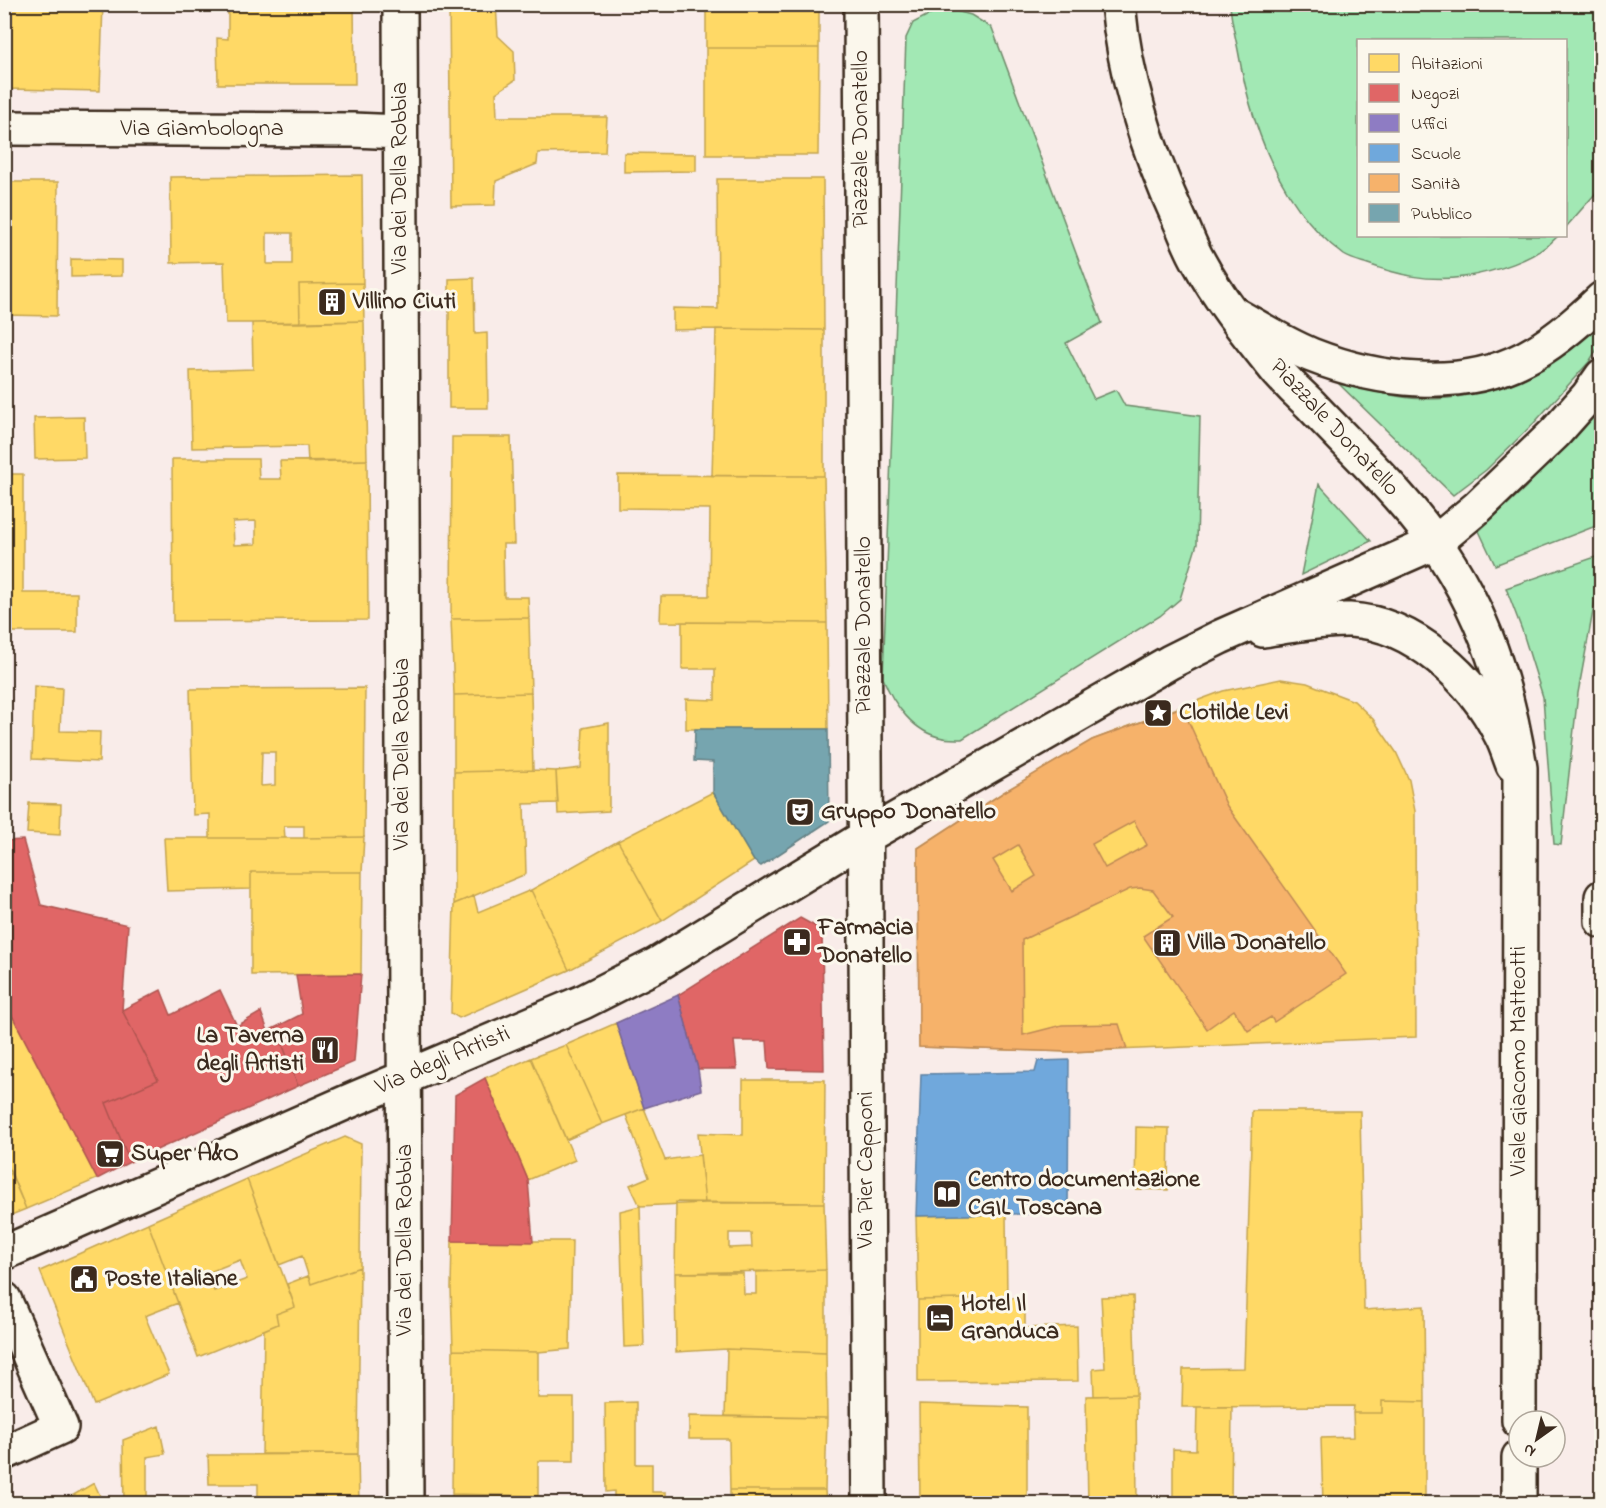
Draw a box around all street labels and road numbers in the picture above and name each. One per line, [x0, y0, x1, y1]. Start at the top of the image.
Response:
street label: Piazzale Donatello [844, 50, 879, 228]
street label: Via dei Della Robbia [383, 82, 418, 275]
street label: Via Giambologna [119, 112, 284, 147]
street label: Piazzale Donatello [1261, 351, 1407, 505]
street label: Piazzale Donatello [847, 536, 882, 714]
street label: Via dei Della Robbia [385, 658, 420, 851]
street label: Viale Giacomo Matteotti [1502, 946, 1537, 1177]
street label: Via degli Artisti [369, 1017, 516, 1106]
street label: Via Pier Capponi [849, 1091, 884, 1250]
street label: Via dei Della Robbia [388, 1144, 423, 1337]

